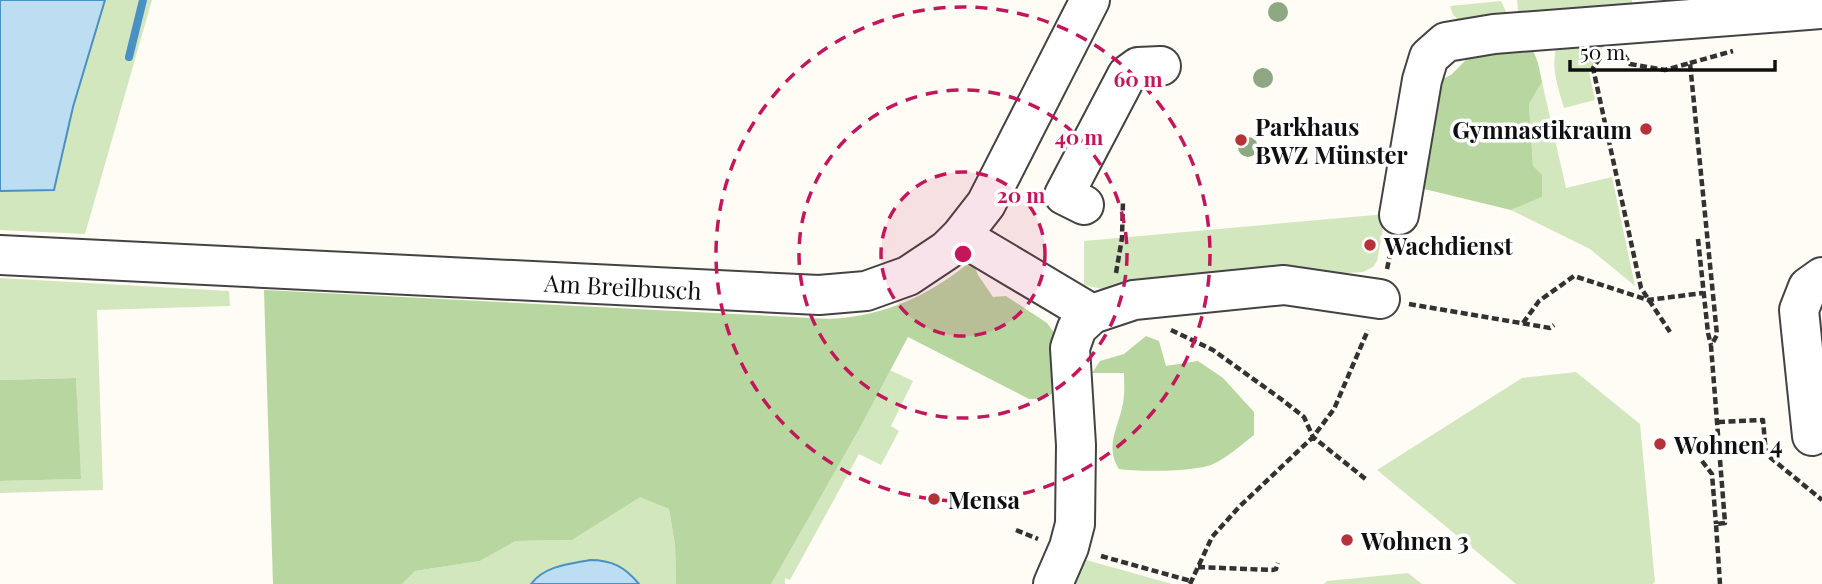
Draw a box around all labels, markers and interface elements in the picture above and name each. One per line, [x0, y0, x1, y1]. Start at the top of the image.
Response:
scale bar [1570, 28, 1775, 72]
text: 50 m [1580, 37, 1626, 65]
text: 60 m [1113, 64, 1163, 92]
place label: Parkhaus BWZ Münster [1255, 110, 1409, 170]
place label: Gymnastikraum [1452, 113, 1632, 145]
marker: Gymnastikraum [1638, 121, 1654, 137]
text: 40 m [1055, 122, 1103, 150]
marker: Parkhaus BWZ Münster [1233, 132, 1249, 148]
text: 20 m [997, 180, 1045, 208]
place label: Wachdienst [1383, 229, 1513, 261]
marker: Wachdienst [1362, 237, 1378, 253]
centre of rings [951, 242, 975, 266]
street label: Am Breilbusch [543, 266, 702, 306]
place label: Wohnen 4 [1673, 428, 1783, 460]
marker: Wohnen 4 [1652, 436, 1668, 452]
place label: Mensa [948, 483, 1021, 515]
marker: Mensa [926, 491, 942, 507]
place label: Wohnen 3 [1360, 524, 1469, 556]
marker: Wohnen 3 [1339, 532, 1355, 548]

